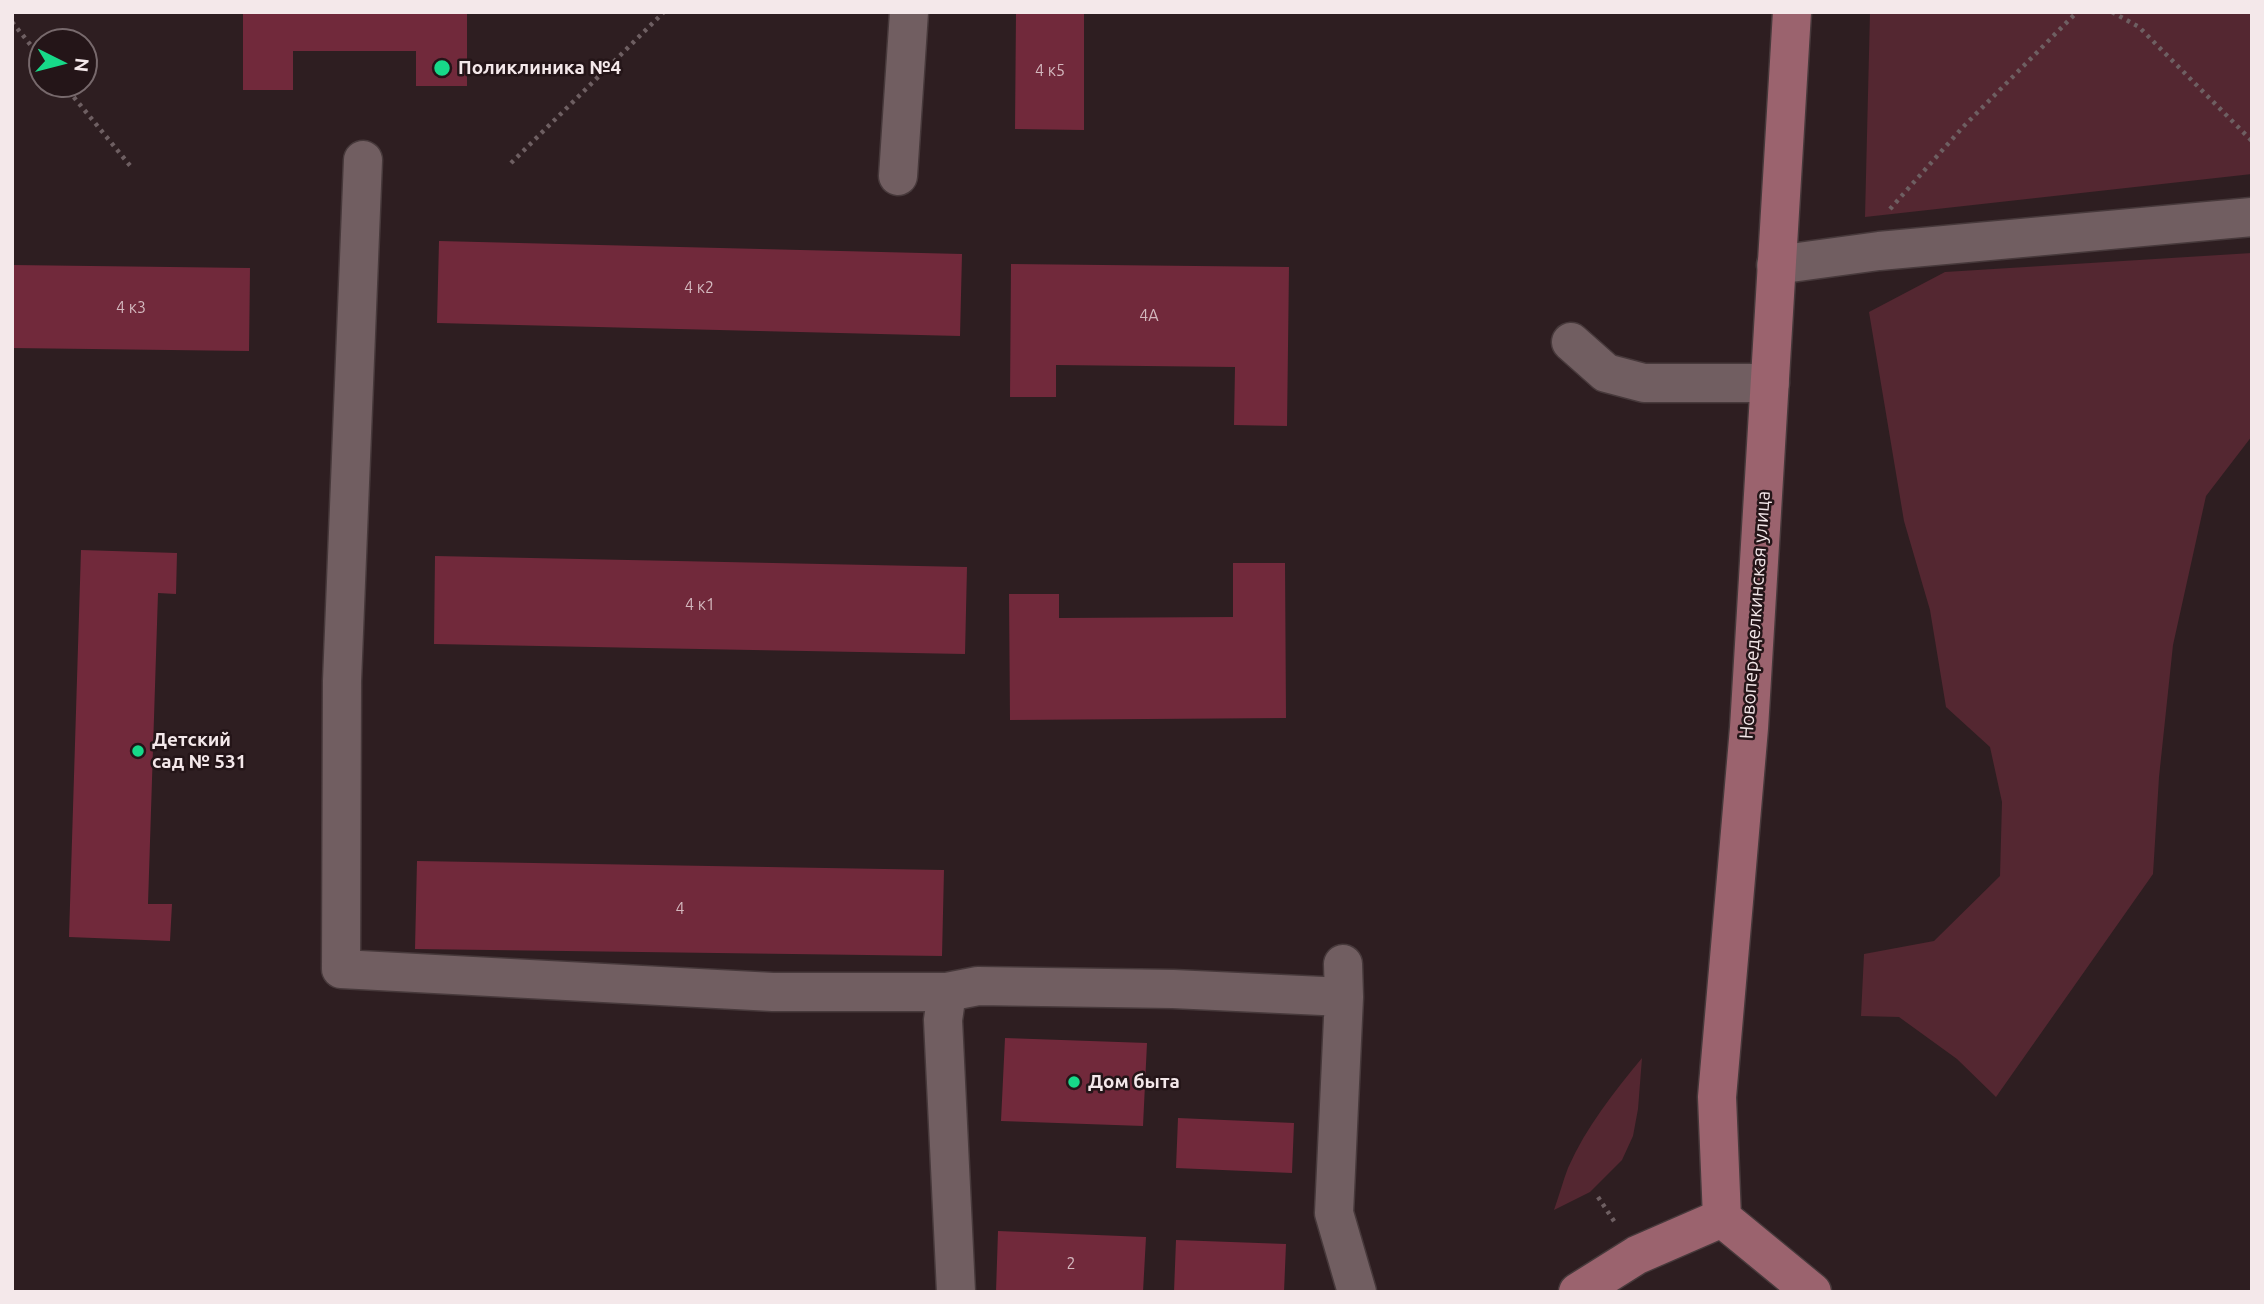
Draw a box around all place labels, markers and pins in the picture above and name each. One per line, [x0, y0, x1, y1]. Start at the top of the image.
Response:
place label: Поликлиника №4 [458, 57, 621, 79]
marker: Поликлиника №4 [432, 58, 452, 78]
place label: Детский сад № 531 [152, 729, 246, 773]
marker: Детский сад № 531 [130, 743, 146, 759]
place label: Дом быта [1088, 1071, 1180, 1093]
marker: Дом быта [1066, 1074, 1082, 1090]

